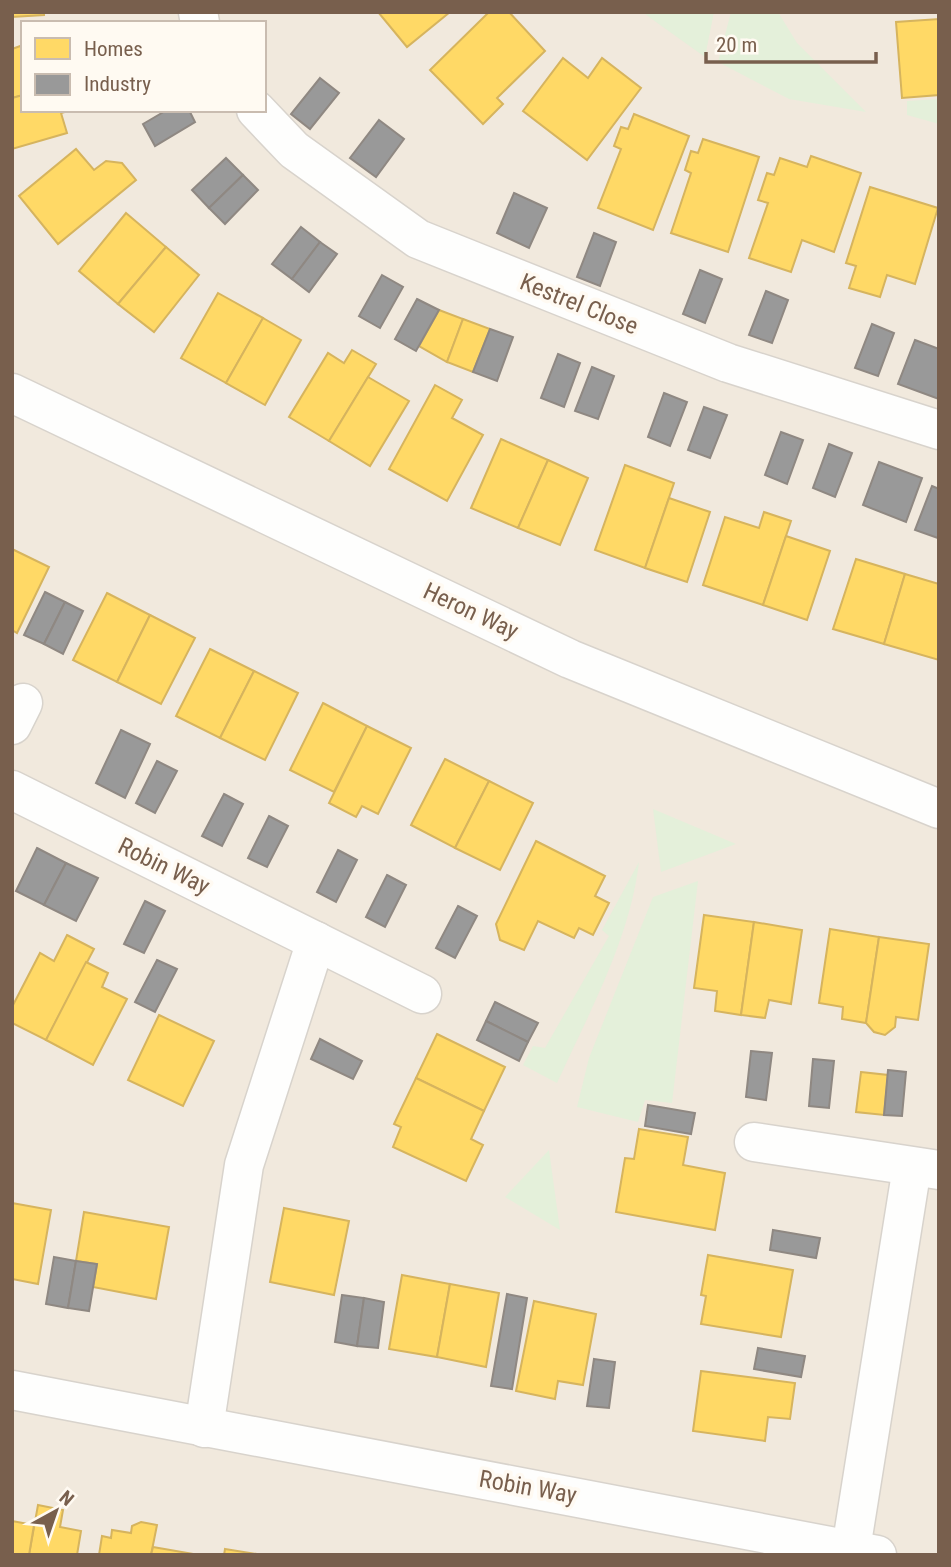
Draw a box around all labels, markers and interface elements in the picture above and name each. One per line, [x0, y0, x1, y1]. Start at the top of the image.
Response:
legend [21, 21, 266, 112]
scale bar [706, 21, 876, 65]
text: 20 m [716, 33, 757, 57]
text: Homes [84, 37, 143, 61]
text: Industry [84, 72, 151, 96]
street label: Kestrel Close [516, 268, 642, 340]
street label: Heron Way [419, 577, 523, 645]
street label: Robin Way [114, 832, 214, 900]
street label: Robin Way [477, 1465, 579, 1509]
north arrow [21, 1476, 91, 1546]
text: N [55, 1486, 78, 1511]

